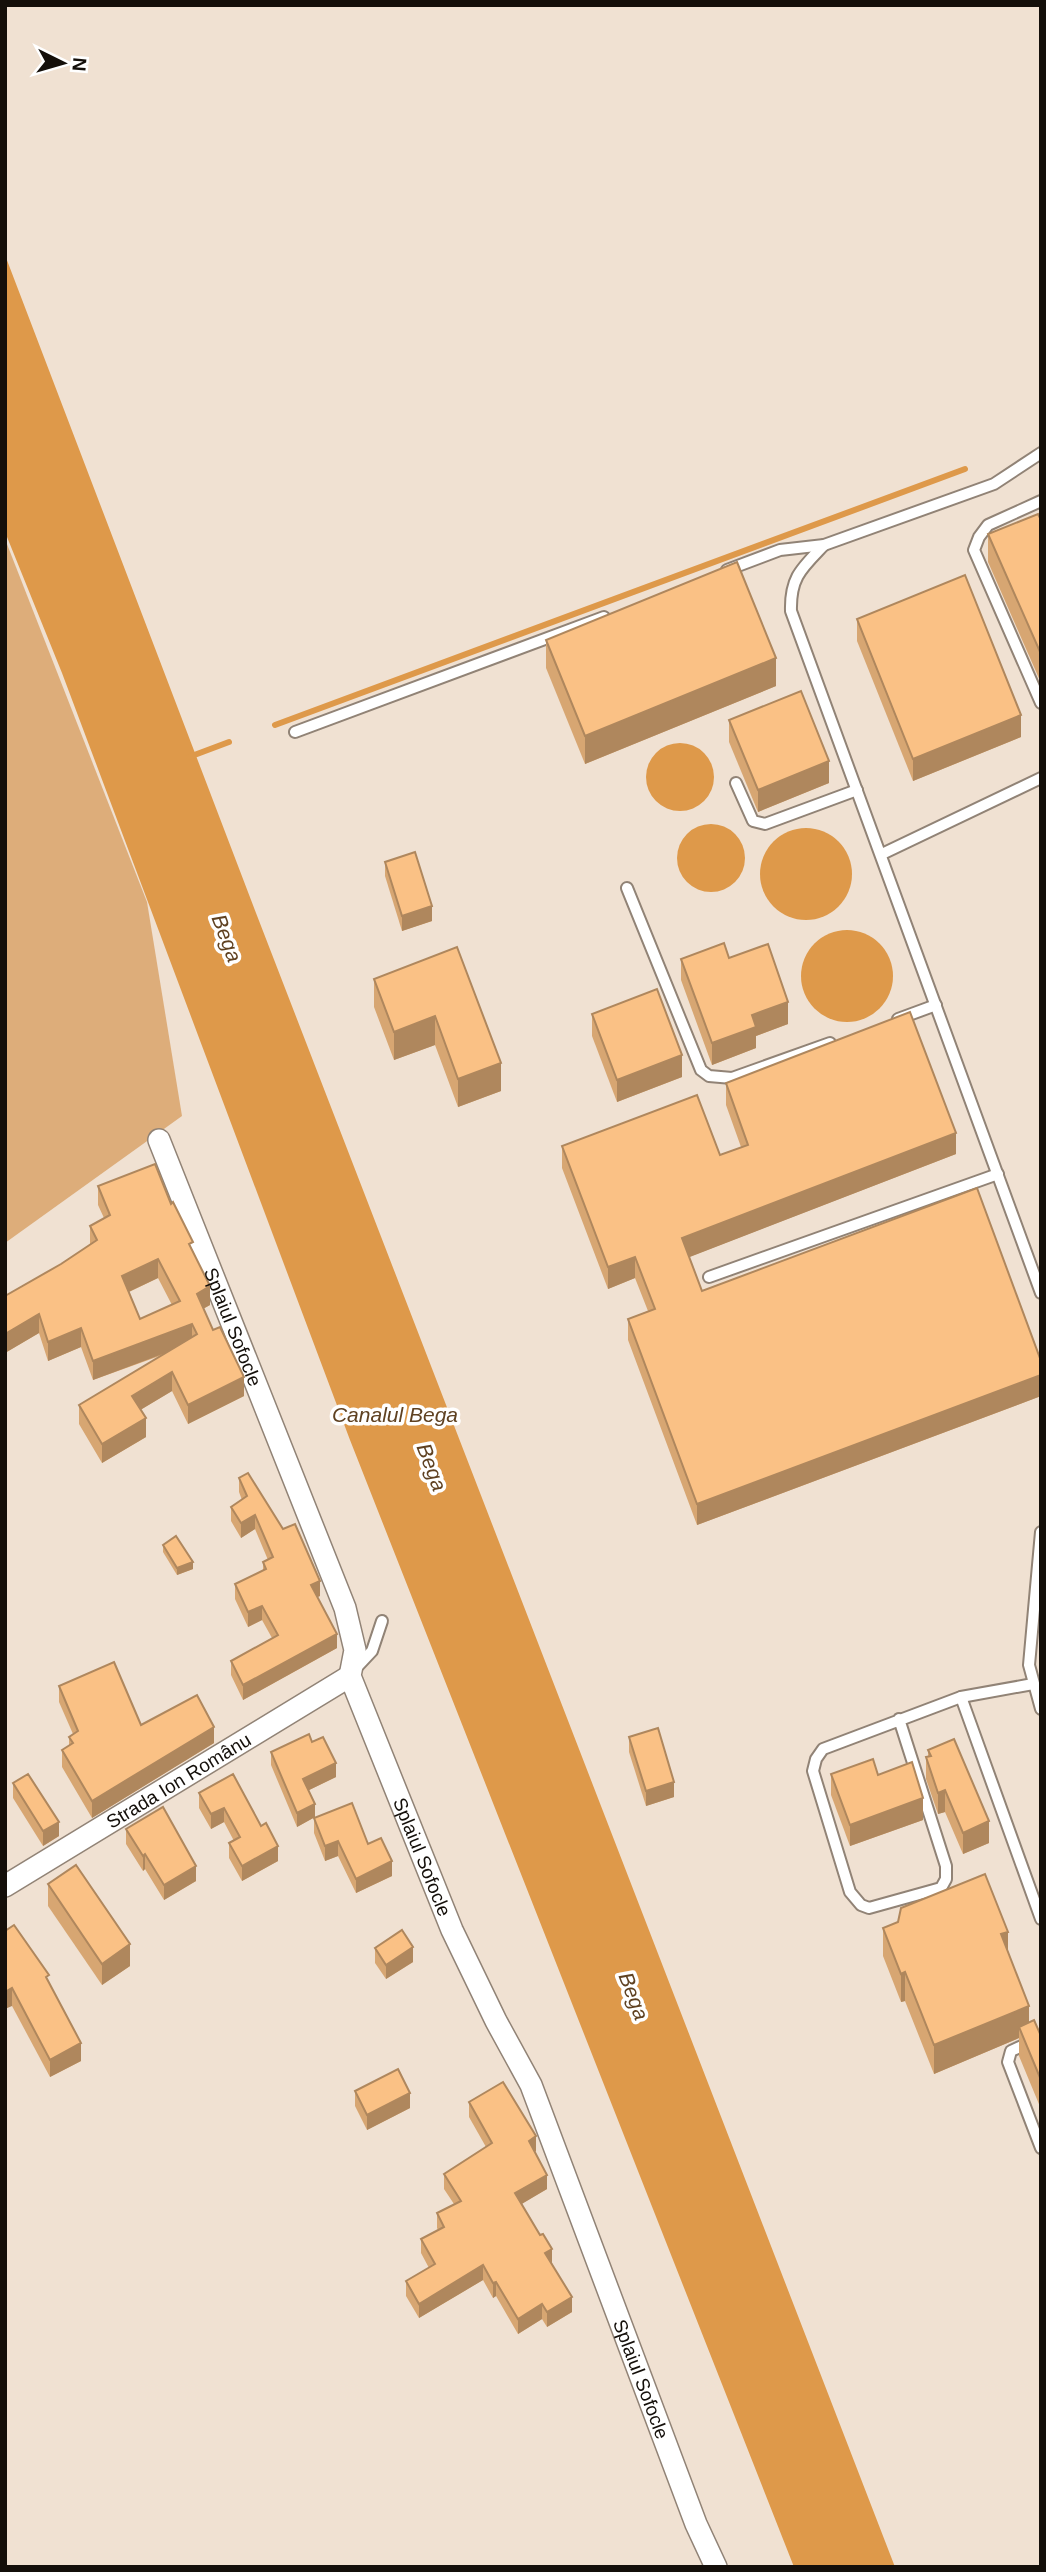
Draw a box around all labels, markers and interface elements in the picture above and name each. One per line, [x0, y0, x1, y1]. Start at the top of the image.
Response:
north arrow [28, 28, 98, 98]
text: N [68, 57, 90, 72]
water label: Bega [207, 911, 247, 965]
street label: Splaiul Sofocle [200, 1264, 266, 1389]
water label: Canalul Bega [332, 1403, 458, 1426]
water label: Bega [412, 1440, 452, 1494]
street label: Strada Ion Românu [103, 1729, 254, 1832]
street label: Splaiul Sofocle [389, 1794, 456, 1919]
water label: Bega [614, 1969, 654, 2023]
street label: Splaiul Sofocle [610, 2316, 673, 2442]

